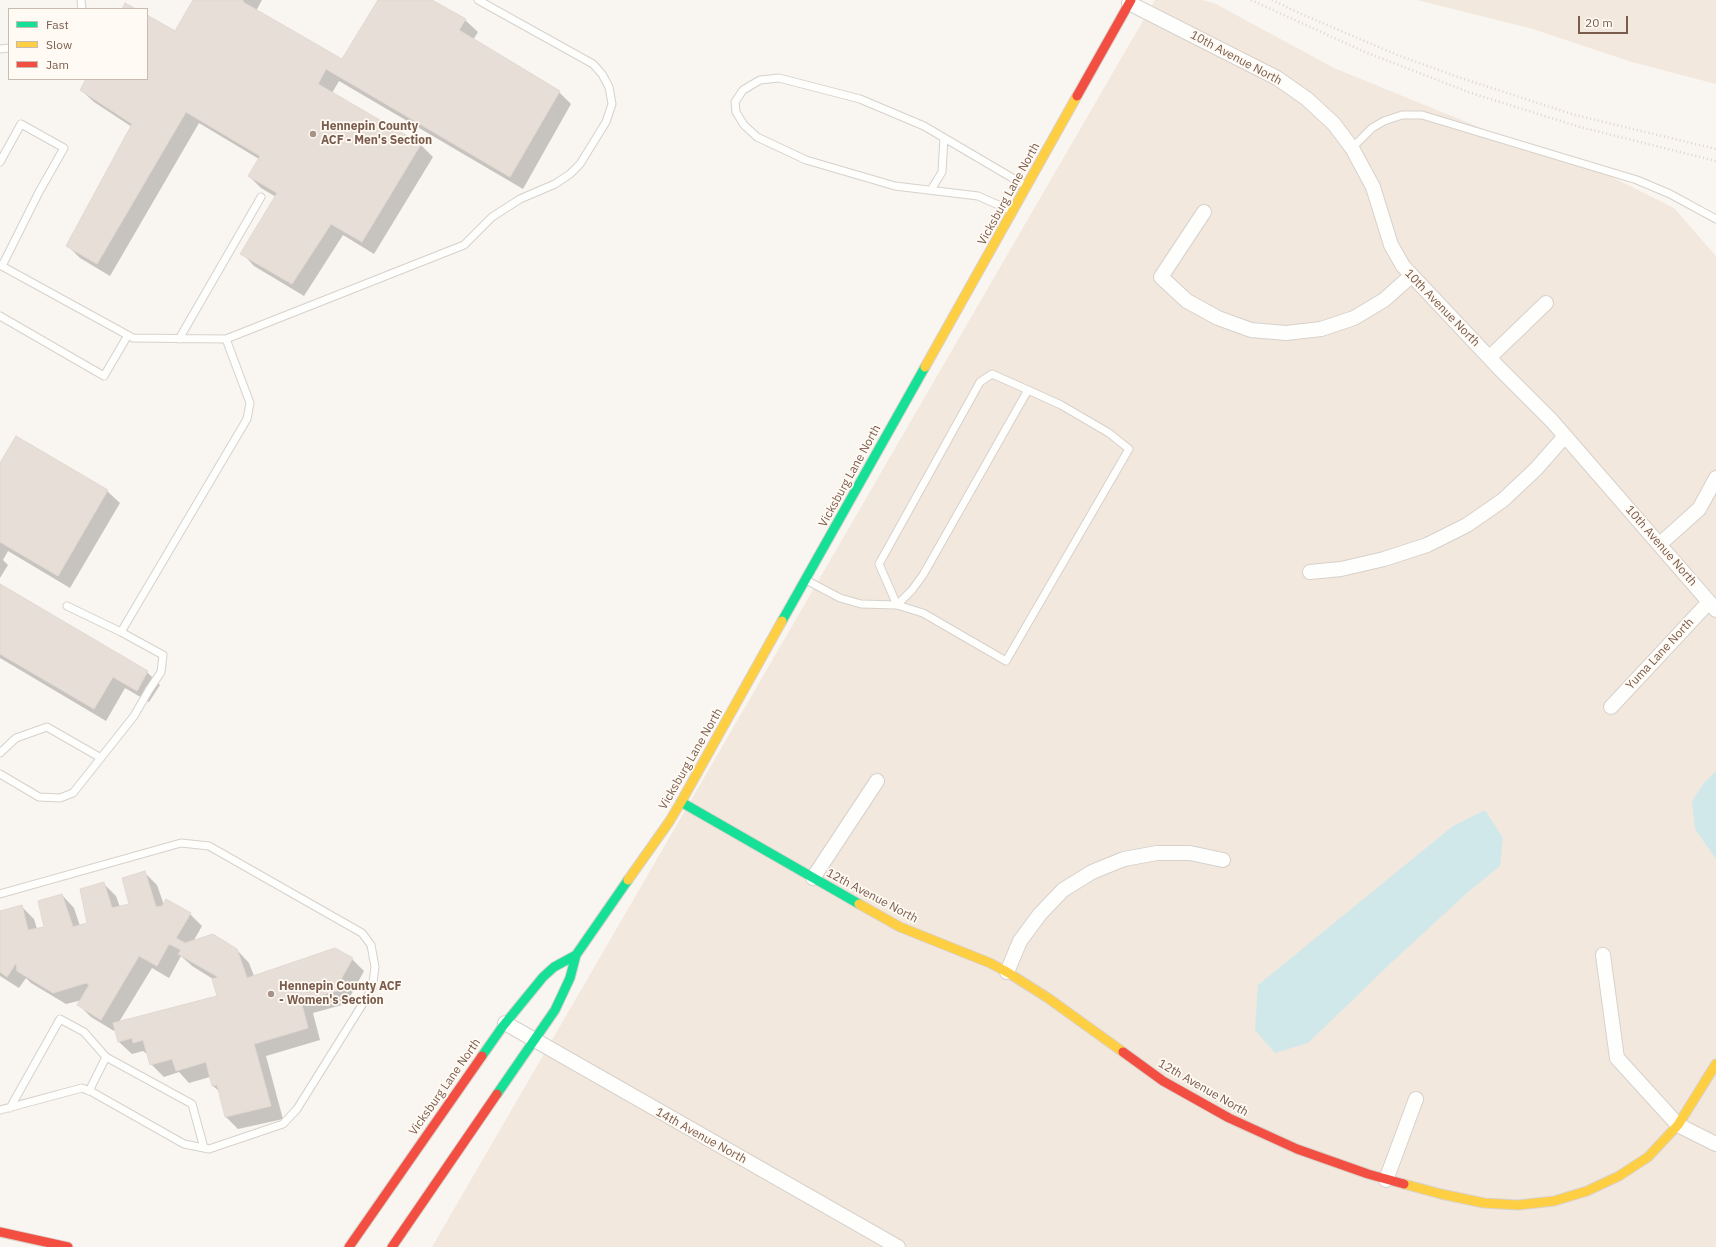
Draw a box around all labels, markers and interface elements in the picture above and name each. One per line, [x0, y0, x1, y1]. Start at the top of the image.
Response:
legend [8, 8, 148, 80]
scale bar [1580, 8, 1630, 34]
text: 20 m [1585, 15, 1613, 30]
text: Fast [46, 17, 69, 32]
street label: 10th Avenue North [1188, 28, 1284, 88]
text: Slow [46, 37, 72, 52]
text: Jam [46, 57, 69, 72]
place label: Hennepin County ACF - Men's Section [321, 120, 432, 148]
marker: Hennepin County ACF - Men's Section [308, 129, 318, 139]
street label: Vicksburg Lane North [975, 140, 1043, 248]
street label: 10th Avenue North [1401, 266, 1483, 350]
street label: Vicksburg Lane North [816, 422, 884, 530]
street label: 10th Avenue North [1622, 503, 1700, 589]
street label: Yuma Lane North [1623, 615, 1697, 693]
street label: Vicksburg Lane North [656, 706, 726, 812]
street label: 12th Avenue North [824, 866, 920, 926]
place label: Hennepin County ACF - Women's Section [279, 980, 402, 1008]
marker: Hennepin County ACF - Women's Section [266, 989, 276, 999]
street label: Vicksburg Lane North [406, 1036, 484, 1138]
street label: 12th Avenue North [1155, 1056, 1251, 1120]
street label: 14th Avenue North [653, 1105, 749, 1167]

